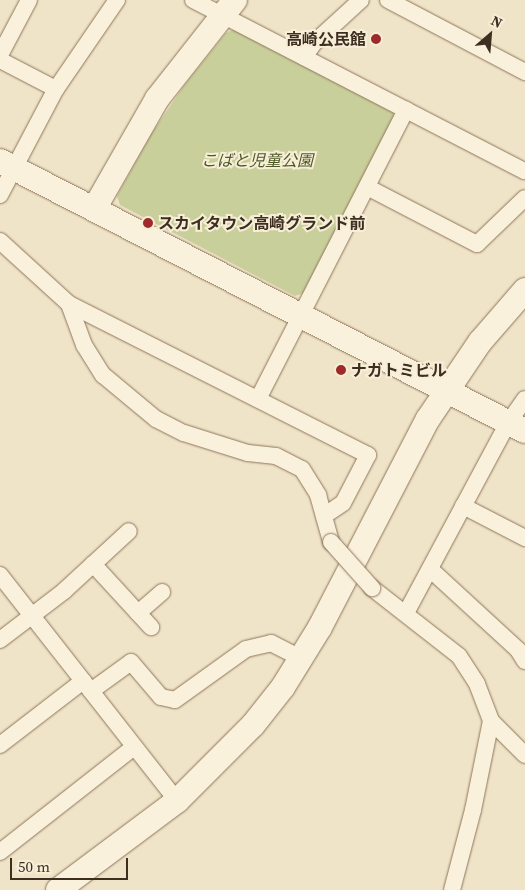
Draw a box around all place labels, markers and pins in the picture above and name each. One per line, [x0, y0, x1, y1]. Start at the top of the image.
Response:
place label: 高崎公民館 [286, 29, 366, 49]
marker: 高崎公民館 [370, 33, 382, 45]
place label: スカイタウン高崎グランド前 [158, 213, 366, 233]
marker: スカイタウン高崎グランド前 [142, 217, 154, 229]
place label: ナガトミビル [351, 360, 447, 380]
marker: ナガトミビル [335, 364, 347, 376]

